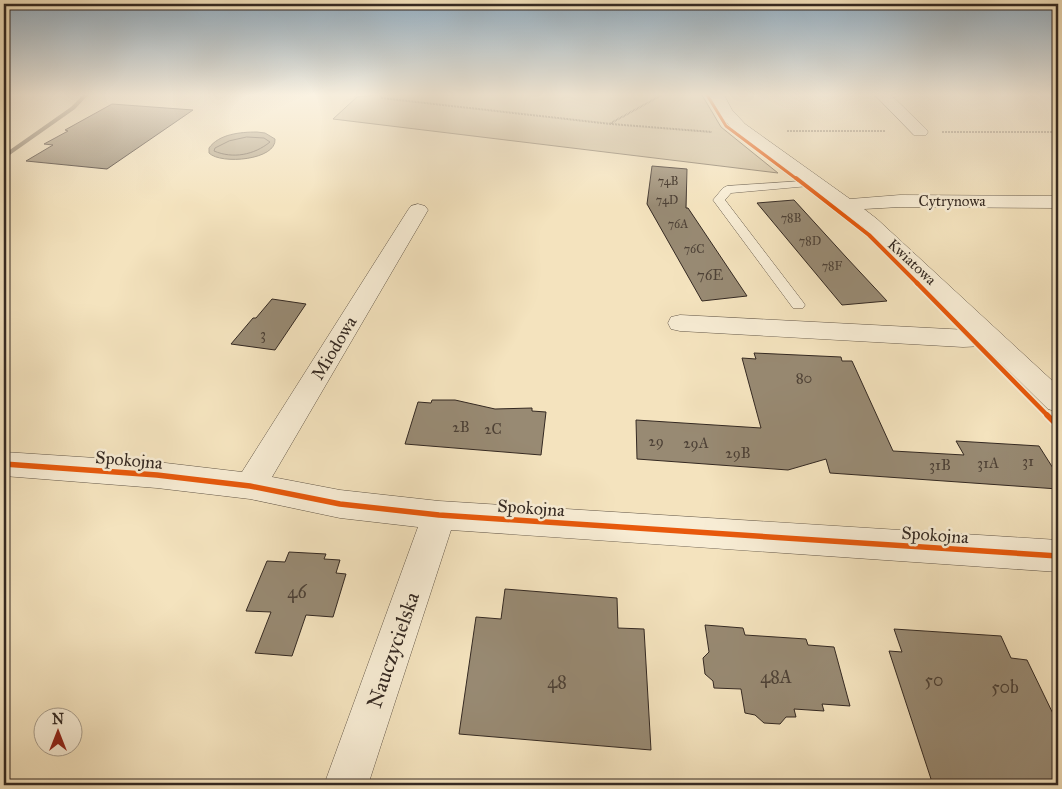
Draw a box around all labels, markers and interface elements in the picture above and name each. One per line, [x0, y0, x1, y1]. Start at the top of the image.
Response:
house number: 74B [658, 174, 678, 188]
street label: Cytrynowa [918, 192, 986, 210]
house number: 74D [656, 193, 678, 207]
house number: 78B [781, 211, 801, 225]
house number: 76A [668, 217, 688, 231]
house number: 78D [799, 234, 821, 248]
street label: Kwiatowa [884, 235, 940, 289]
house number: 76C [684, 242, 704, 256]
house number: 78F [822, 259, 842, 273]
house number: 76E [697, 266, 723, 284]
street label: Miodowa [307, 312, 362, 384]
house number: 3 [260, 325, 266, 343]
house number: 80 [796, 369, 812, 387]
house number: 2B [452, 418, 470, 436]
house number: 2C [484, 420, 502, 438]
house number: 29 [648, 432, 664, 450]
house number: 29A [683, 434, 709, 452]
house number: 29B [725, 444, 751, 462]
street label: Spokojna [94, 446, 164, 474]
house number: 31 [1022, 452, 1034, 470]
house number: 31A [977, 454, 999, 472]
house number: 31B [929, 456, 951, 474]
street label: Spokojna [497, 495, 566, 521]
street label: Spokojna [901, 522, 970, 548]
house number: 46 [287, 581, 307, 603]
street label: Nauczycielska [361, 589, 425, 711]
house number: 48A [760, 666, 792, 688]
house number: 50 [925, 669, 943, 691]
house number: 48 [547, 671, 567, 693]
house number: 50b [991, 676, 1019, 698]
north arrow [32, 706, 82, 756]
text: N [52, 711, 64, 728]

